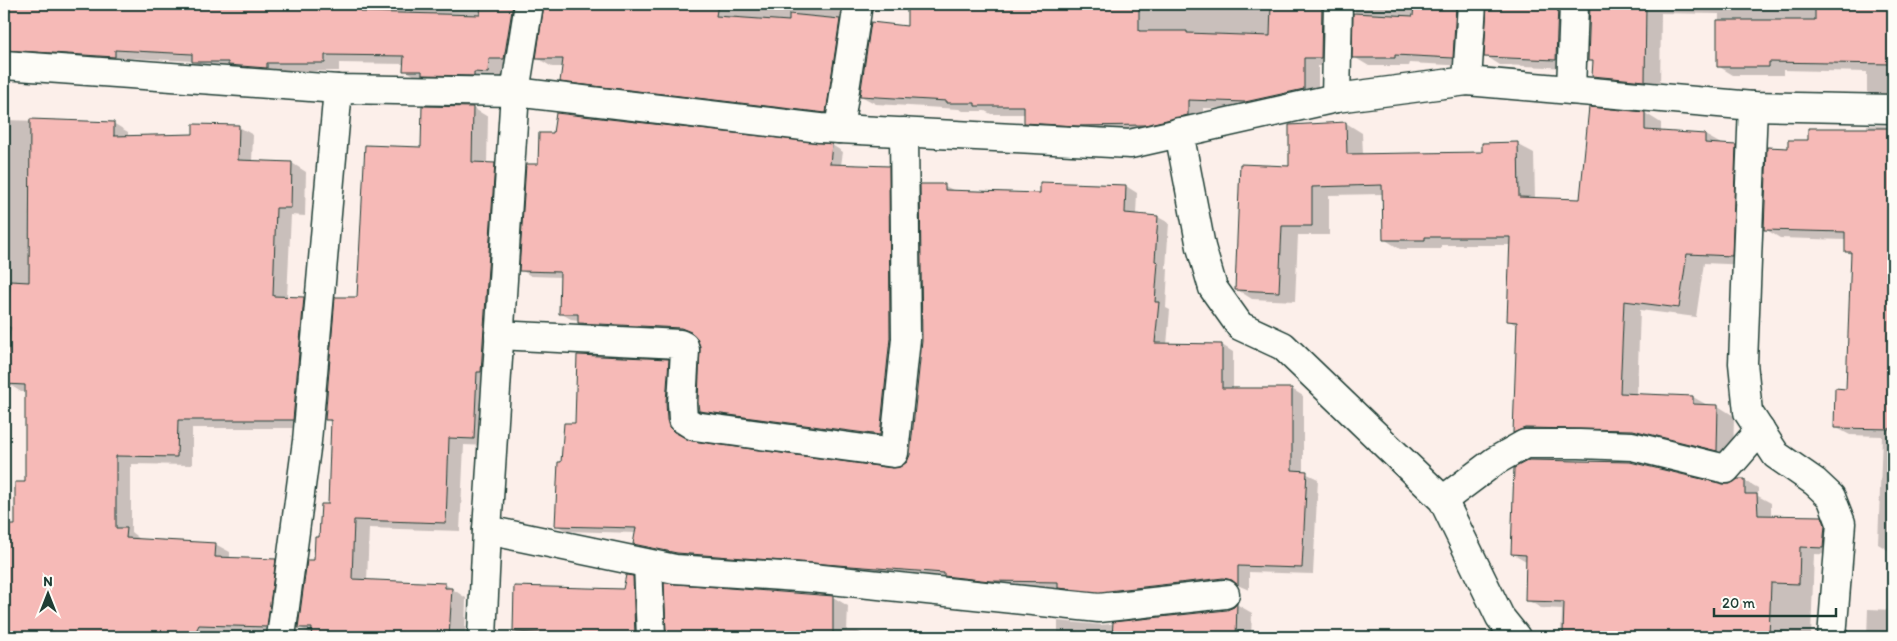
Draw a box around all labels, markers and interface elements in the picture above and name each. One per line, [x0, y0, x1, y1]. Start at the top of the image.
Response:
north arrow [22, 568, 72, 618]
text: N [43, 573, 53, 590]
scale bar [1714, 586, 1837, 618]
text: 20 m [1722, 594, 1756, 612]

